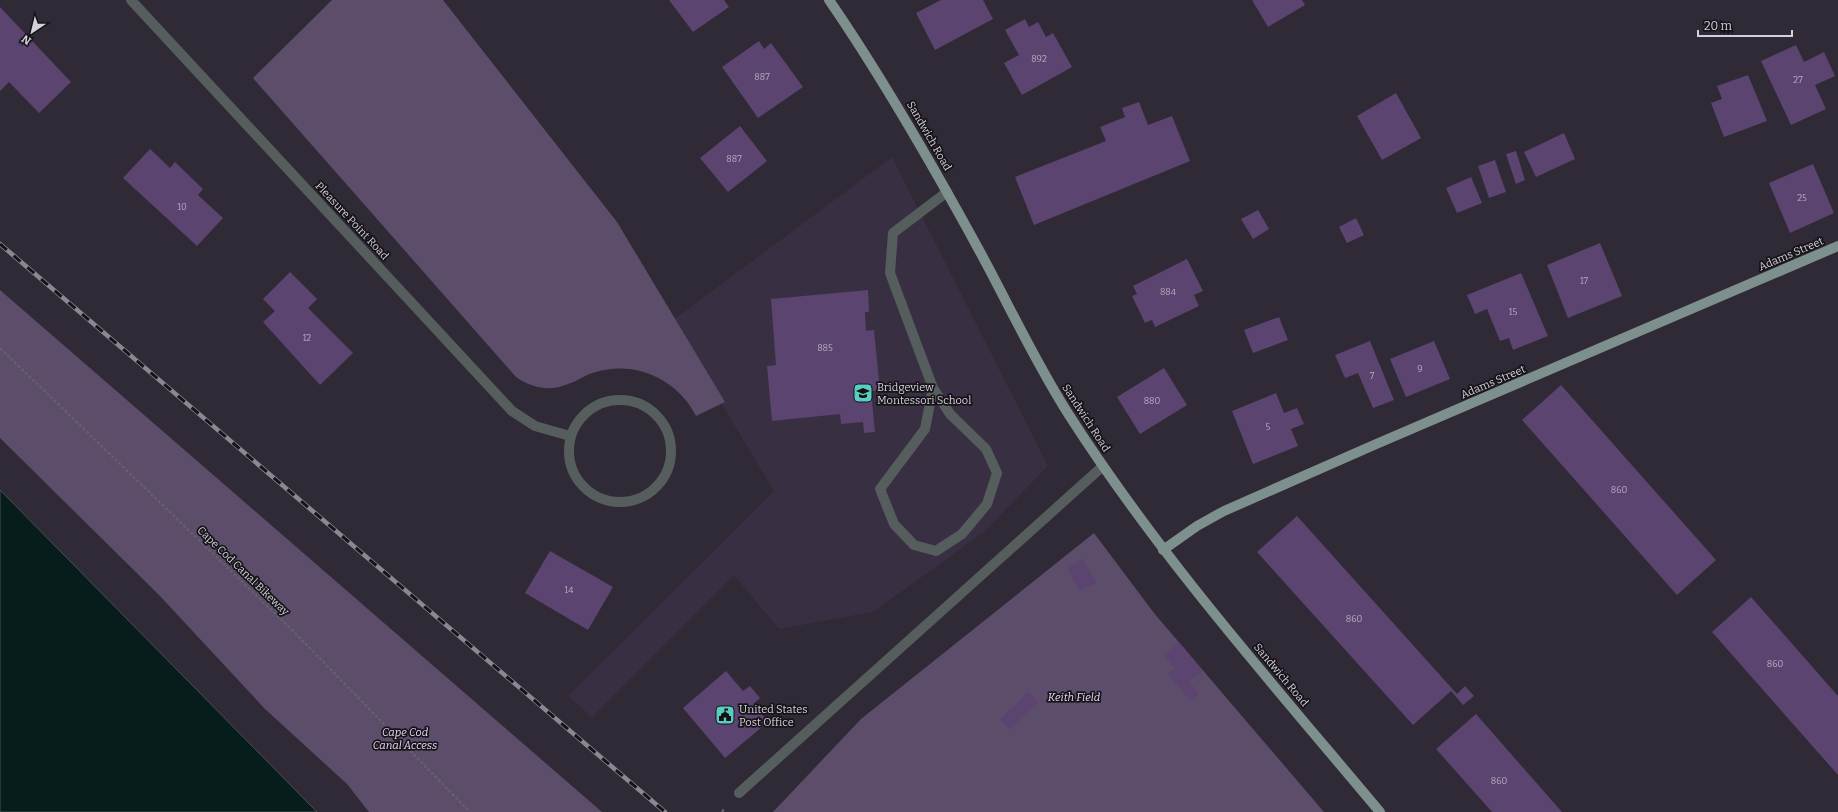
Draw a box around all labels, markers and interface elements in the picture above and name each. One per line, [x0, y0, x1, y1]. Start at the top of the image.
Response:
north arrow [12, 12, 52, 52]
scale bar [1698, 12, 1792, 38]
text: 20 m [1704, 19, 1733, 33]
text: N [19, 32, 34, 48]
house number: 892 [1031, 54, 1047, 64]
house number: 887 [754, 72, 770, 82]
house number: 27 [1793, 75, 1803, 85]
street label: Sandwich Road [904, 99, 954, 173]
house number: 887 [726, 154, 742, 164]
street label: Pleasure Point Road [313, 179, 392, 263]
house number: 25 [1797, 193, 1807, 203]
house number: 10 [177, 202, 187, 212]
street label: Adams Street [1757, 235, 1825, 273]
house number: 17 [1580, 276, 1589, 286]
house number: 884 [1160, 287, 1177, 297]
house number: 15 [1509, 307, 1517, 317]
house number: 12 [303, 333, 311, 343]
house number: 885 [817, 343, 833, 353]
street label: Adams Street [1459, 363, 1527, 401]
house number: 9 [1417, 364, 1423, 374]
house number: 7 [1370, 371, 1375, 381]
place label: Bridgeview Montessori School [877, 381, 971, 407]
school or university icon: Bridgeview Montessori School [852, 382, 874, 404]
street label: Sandwich Road [1059, 382, 1113, 455]
house number: 880 [1144, 396, 1161, 406]
house number: 5 [1266, 422, 1271, 432]
house number: 860 [1611, 485, 1627, 495]
street label: Cape Cod Canal Bikeway [194, 524, 292, 618]
house number: 14 [565, 585, 574, 595]
house number: 860 [1346, 614, 1362, 624]
street label: Sandwich Road [1251, 641, 1311, 709]
house number: 860 [1767, 659, 1783, 669]
park label: Keith Field [1048, 691, 1101, 704]
place label: United States Post Office [739, 703, 808, 729]
public building icon: United States Post Office [714, 704, 736, 726]
park label: Cape Cod Canal Access [373, 726, 437, 752]
house number: 860 [1491, 776, 1507, 786]

